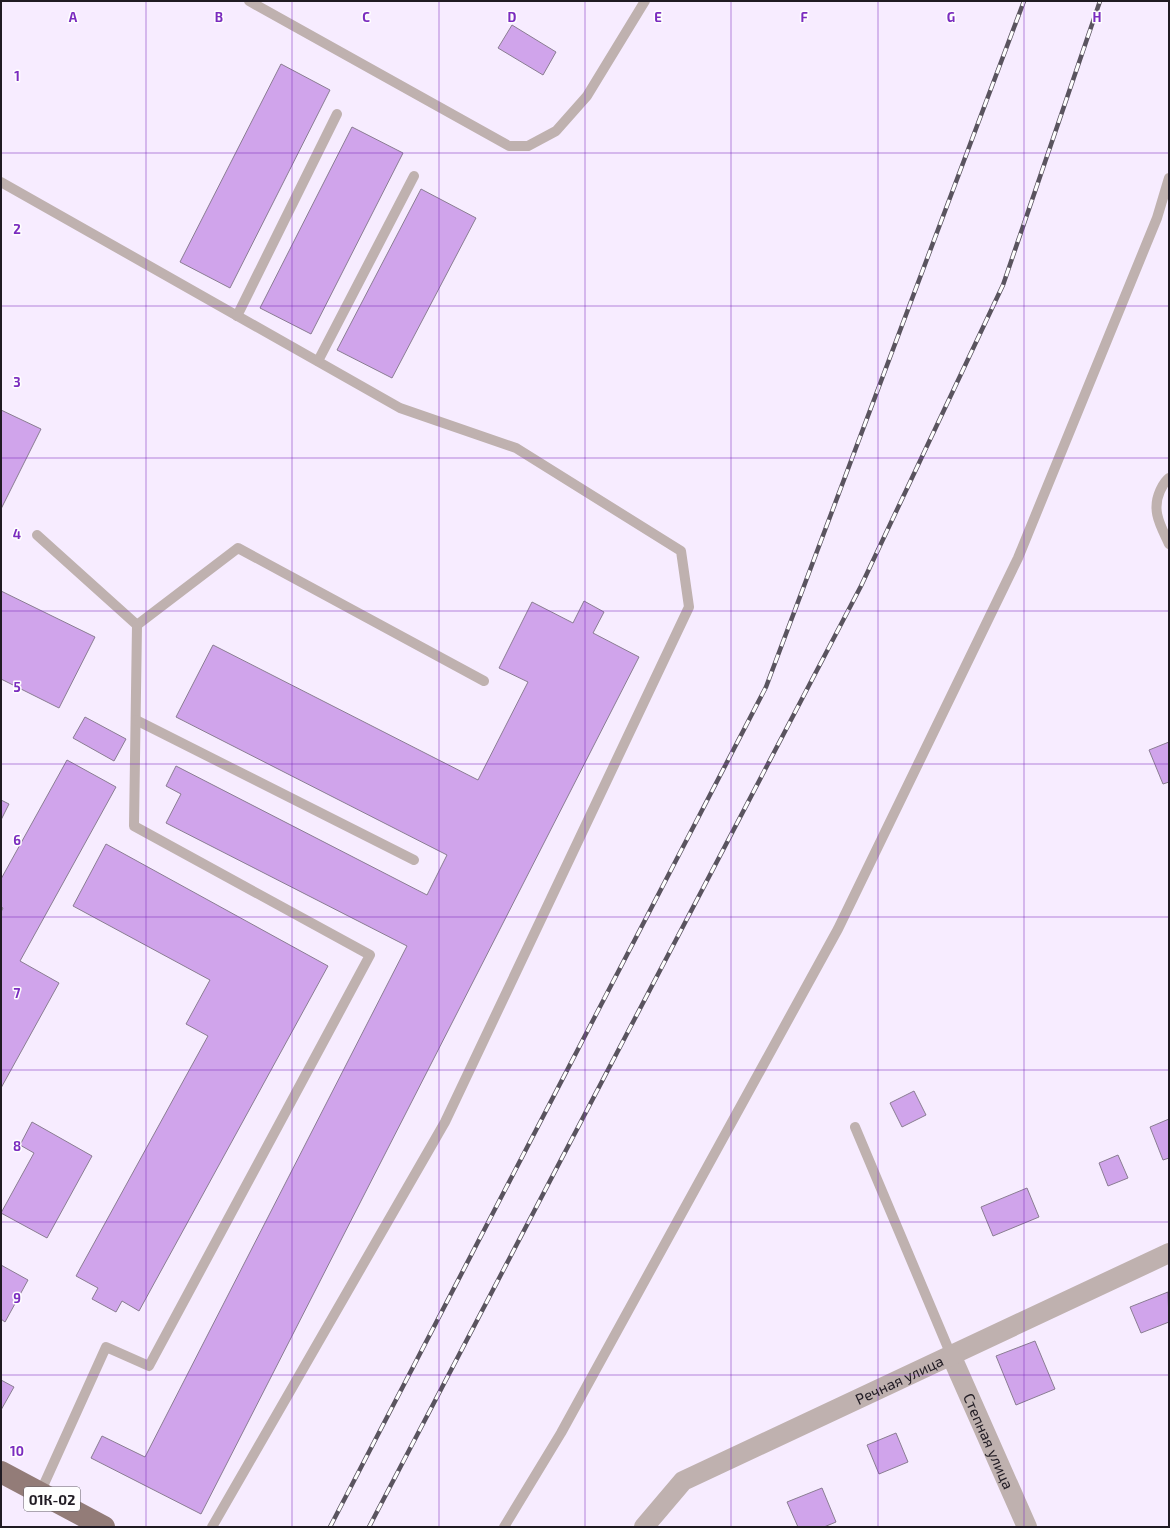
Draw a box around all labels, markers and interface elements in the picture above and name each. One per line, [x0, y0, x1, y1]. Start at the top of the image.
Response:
text: A [69, 9, 78, 25]
text: B [215, 9, 223, 25]
text: C [362, 9, 370, 25]
text: D [508, 9, 517, 25]
text: E [654, 9, 662, 25]
text: F [800, 9, 808, 25]
text: G [947, 9, 955, 25]
text: H [1093, 9, 1102, 25]
text: 1 [14, 68, 20, 84]
text: 2 [13, 221, 21, 237]
text: 3 [13, 374, 21, 390]
text: 4 [13, 526, 21, 542]
text: 5 [13, 679, 21, 695]
text: 6 [13, 832, 21, 848]
text: 7 [14, 985, 21, 1001]
text: 8 [13, 1138, 21, 1154]
text: 9 [13, 1290, 21, 1306]
street label: Речная улица [852, 1351, 946, 1408]
street label: Степная улица [960, 1390, 1018, 1492]
text: 10 [10, 1443, 24, 1459]
road number: 01К-02 [24, 1487, 80, 1511]

